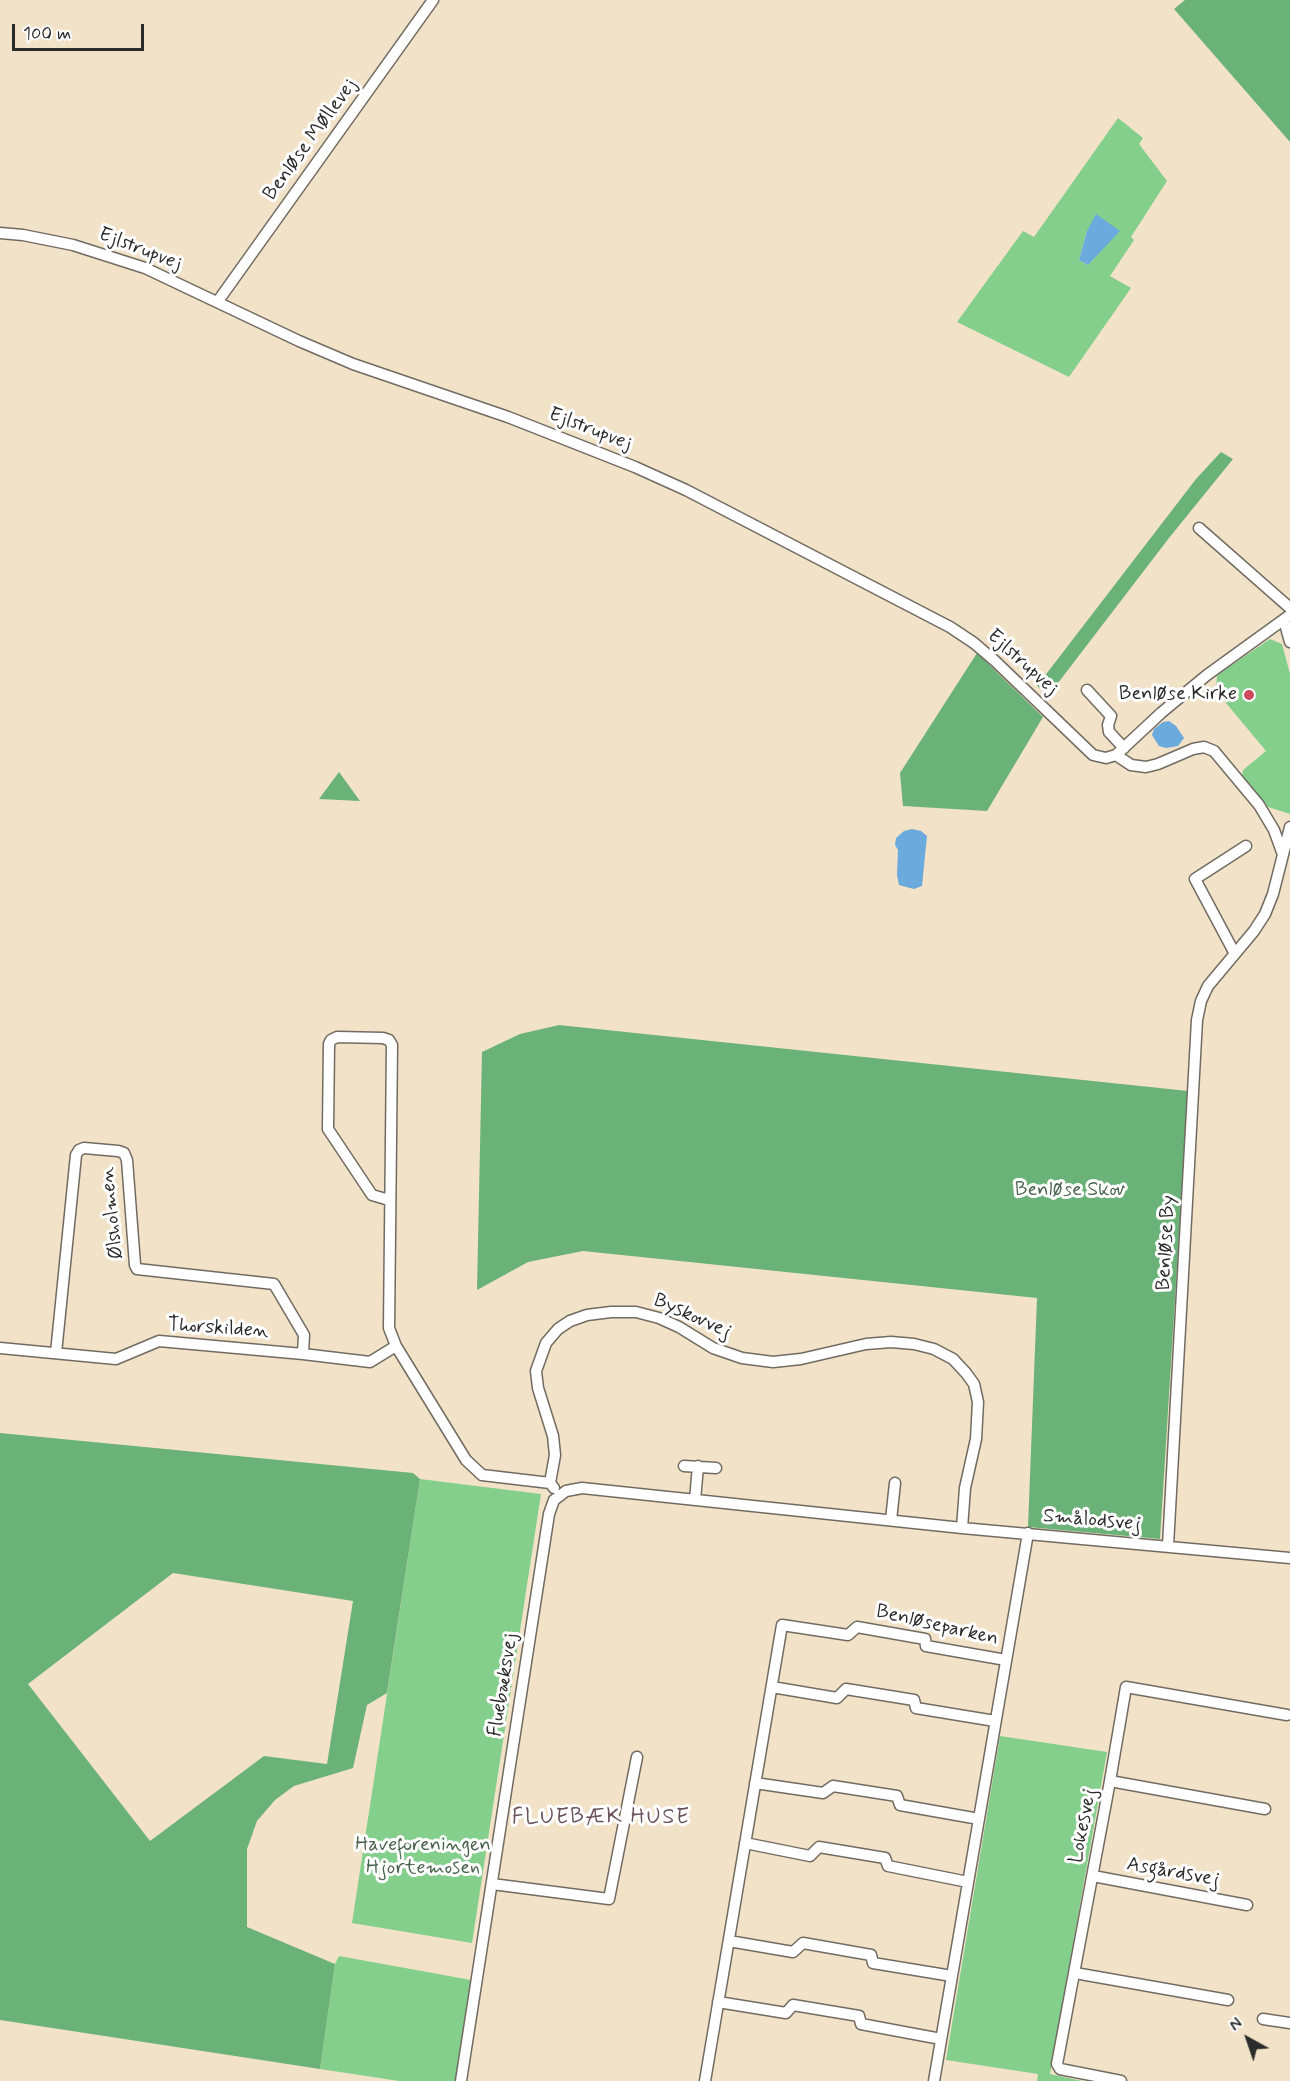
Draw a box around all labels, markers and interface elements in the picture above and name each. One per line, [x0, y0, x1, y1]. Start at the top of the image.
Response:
scale bar [15, 12, 147, 50]
text: 100 m [23, 22, 71, 46]
street label: Benløse Møllevej [259, 75, 363, 205]
street label: Ejlstrupvej [95, 223, 185, 277]
street label: Ejlstrupvej [545, 403, 635, 457]
street label: Ejlstrupvej [981, 625, 1063, 701]
place label: Benløse Kirke [1119, 683, 1237, 707]
marker: Benløse Kirke [1242, 688, 1256, 702]
street label: Ølsholmen [96, 1166, 130, 1260]
park label: Benløse Skov [1015, 1179, 1125, 1203]
street label: Benløse By [1153, 1195, 1181, 1291]
street label: Byskovvej [649, 1289, 735, 1345]
street label: Thorskilden [167, 1314, 269, 1344]
street label: Smålodsvej [1042, 1505, 1142, 1537]
street label: Benløseparken [873, 1600, 1001, 1652]
street label: Fluebæksvej [484, 1632, 524, 1738]
street label: Lokesvej [1065, 1787, 1103, 1865]
district label: FLUEBÆK HUSE [510, 1805, 692, 1831]
park label: Haveforeningen Hjortemosen [355, 1834, 491, 1881]
street label: Asgårdsvej [1125, 1853, 1221, 1893]
north arrow [1218, 2009, 1278, 2069]
text: N [1225, 2013, 1247, 2036]

